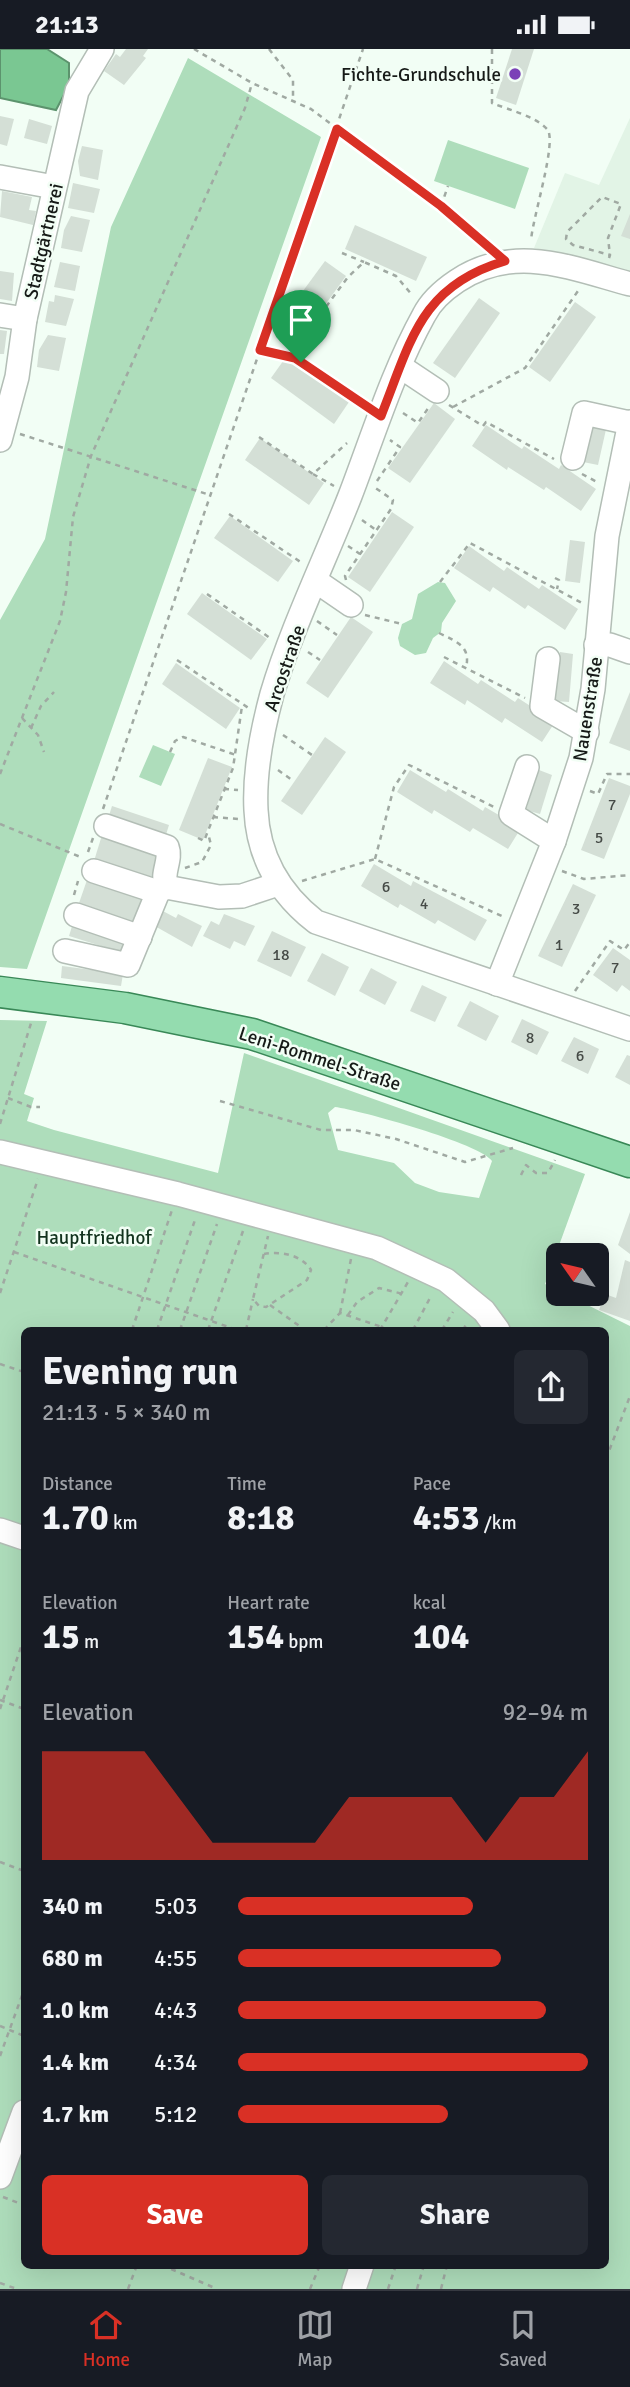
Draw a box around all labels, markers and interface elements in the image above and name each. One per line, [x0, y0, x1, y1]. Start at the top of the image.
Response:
text: 21:13 [35, 9, 99, 41]
place label: Fichte-Grundschule [341, 63, 501, 87]
marker: Fichte-Grundschule [507, 66, 523, 82]
street label: Stadtgärtnerei [19, 181, 69, 302]
pin [271, 290, 331, 362]
icon: arrive [282, 301, 320, 339]
street label: Arcostraße [259, 622, 311, 715]
street label: Nauenstraße [568, 655, 608, 763]
house number: 7 [608, 795, 616, 815]
house number: 5 [595, 828, 603, 848]
house number: 6 [382, 877, 390, 897]
house number: 4 [420, 894, 429, 914]
house number: 3 [572, 899, 580, 919]
house number: 1 [555, 935, 563, 955]
house number: 18 [272, 945, 290, 965]
house number: 7 [611, 958, 619, 978]
street label: Leni-Rommel-Straße [236, 1021, 404, 1096]
house number: 8 [526, 1028, 534, 1048]
house number: 6 [576, 1046, 584, 1066]
park label: Hauptfriedhof [36, 1226, 153, 1250]
north arrow [546, 1243, 609, 1305]
map controls [546, 1243, 609, 1306]
text: Evening run [42, 1348, 238, 1395]
button: share [514, 1350, 588, 1424]
text: 21:13 · 5 × 340 m [42, 1398, 211, 1427]
text: Distance [42, 1472, 113, 1496]
text: Time [227, 1472, 266, 1496]
text: Pace [413, 1472, 451, 1496]
text: 1.70 [42, 1496, 109, 1539]
text: 8:18 [227, 1496, 294, 1539]
text: 4:53 [413, 1496, 480, 1539]
text: km [109, 1511, 138, 1535]
text: /km [480, 1511, 517, 1535]
text: Elevation [42, 1591, 118, 1615]
text: Heart rate [227, 1591, 310, 1615]
text: kcal [413, 1591, 446, 1615]
text: 15 [42, 1615, 80, 1658]
text: 154 [227, 1615, 284, 1658]
text: 104 [413, 1615, 469, 1658]
text: m [80, 1630, 99, 1654]
text: bpm [284, 1630, 323, 1654]
text: Elevation [42, 1698, 134, 1727]
text: 92–94 m [503, 1698, 588, 1727]
text: 340 m [42, 1892, 103, 1921]
text: 5:03 [154, 1892, 197, 1921]
text: 680 m [42, 1944, 103, 1973]
text: 4:55 [154, 1944, 197, 1973]
text: 1.0 km [42, 1996, 109, 2025]
text: 4:43 [154, 1996, 197, 2025]
text: 1.4 km [42, 2048, 109, 2077]
text: 4:34 [154, 2048, 197, 2077]
text: 1.7 km [42, 2100, 109, 2129]
text: 5:12 [154, 2100, 197, 2129]
button: Save [42, 2175, 308, 2255]
button: Share [322, 2175, 588, 2255]
tab: Home [83, 2306, 130, 2372]
tab: Map [296, 2306, 334, 2372]
tab: Saved [499, 2306, 547, 2372]

